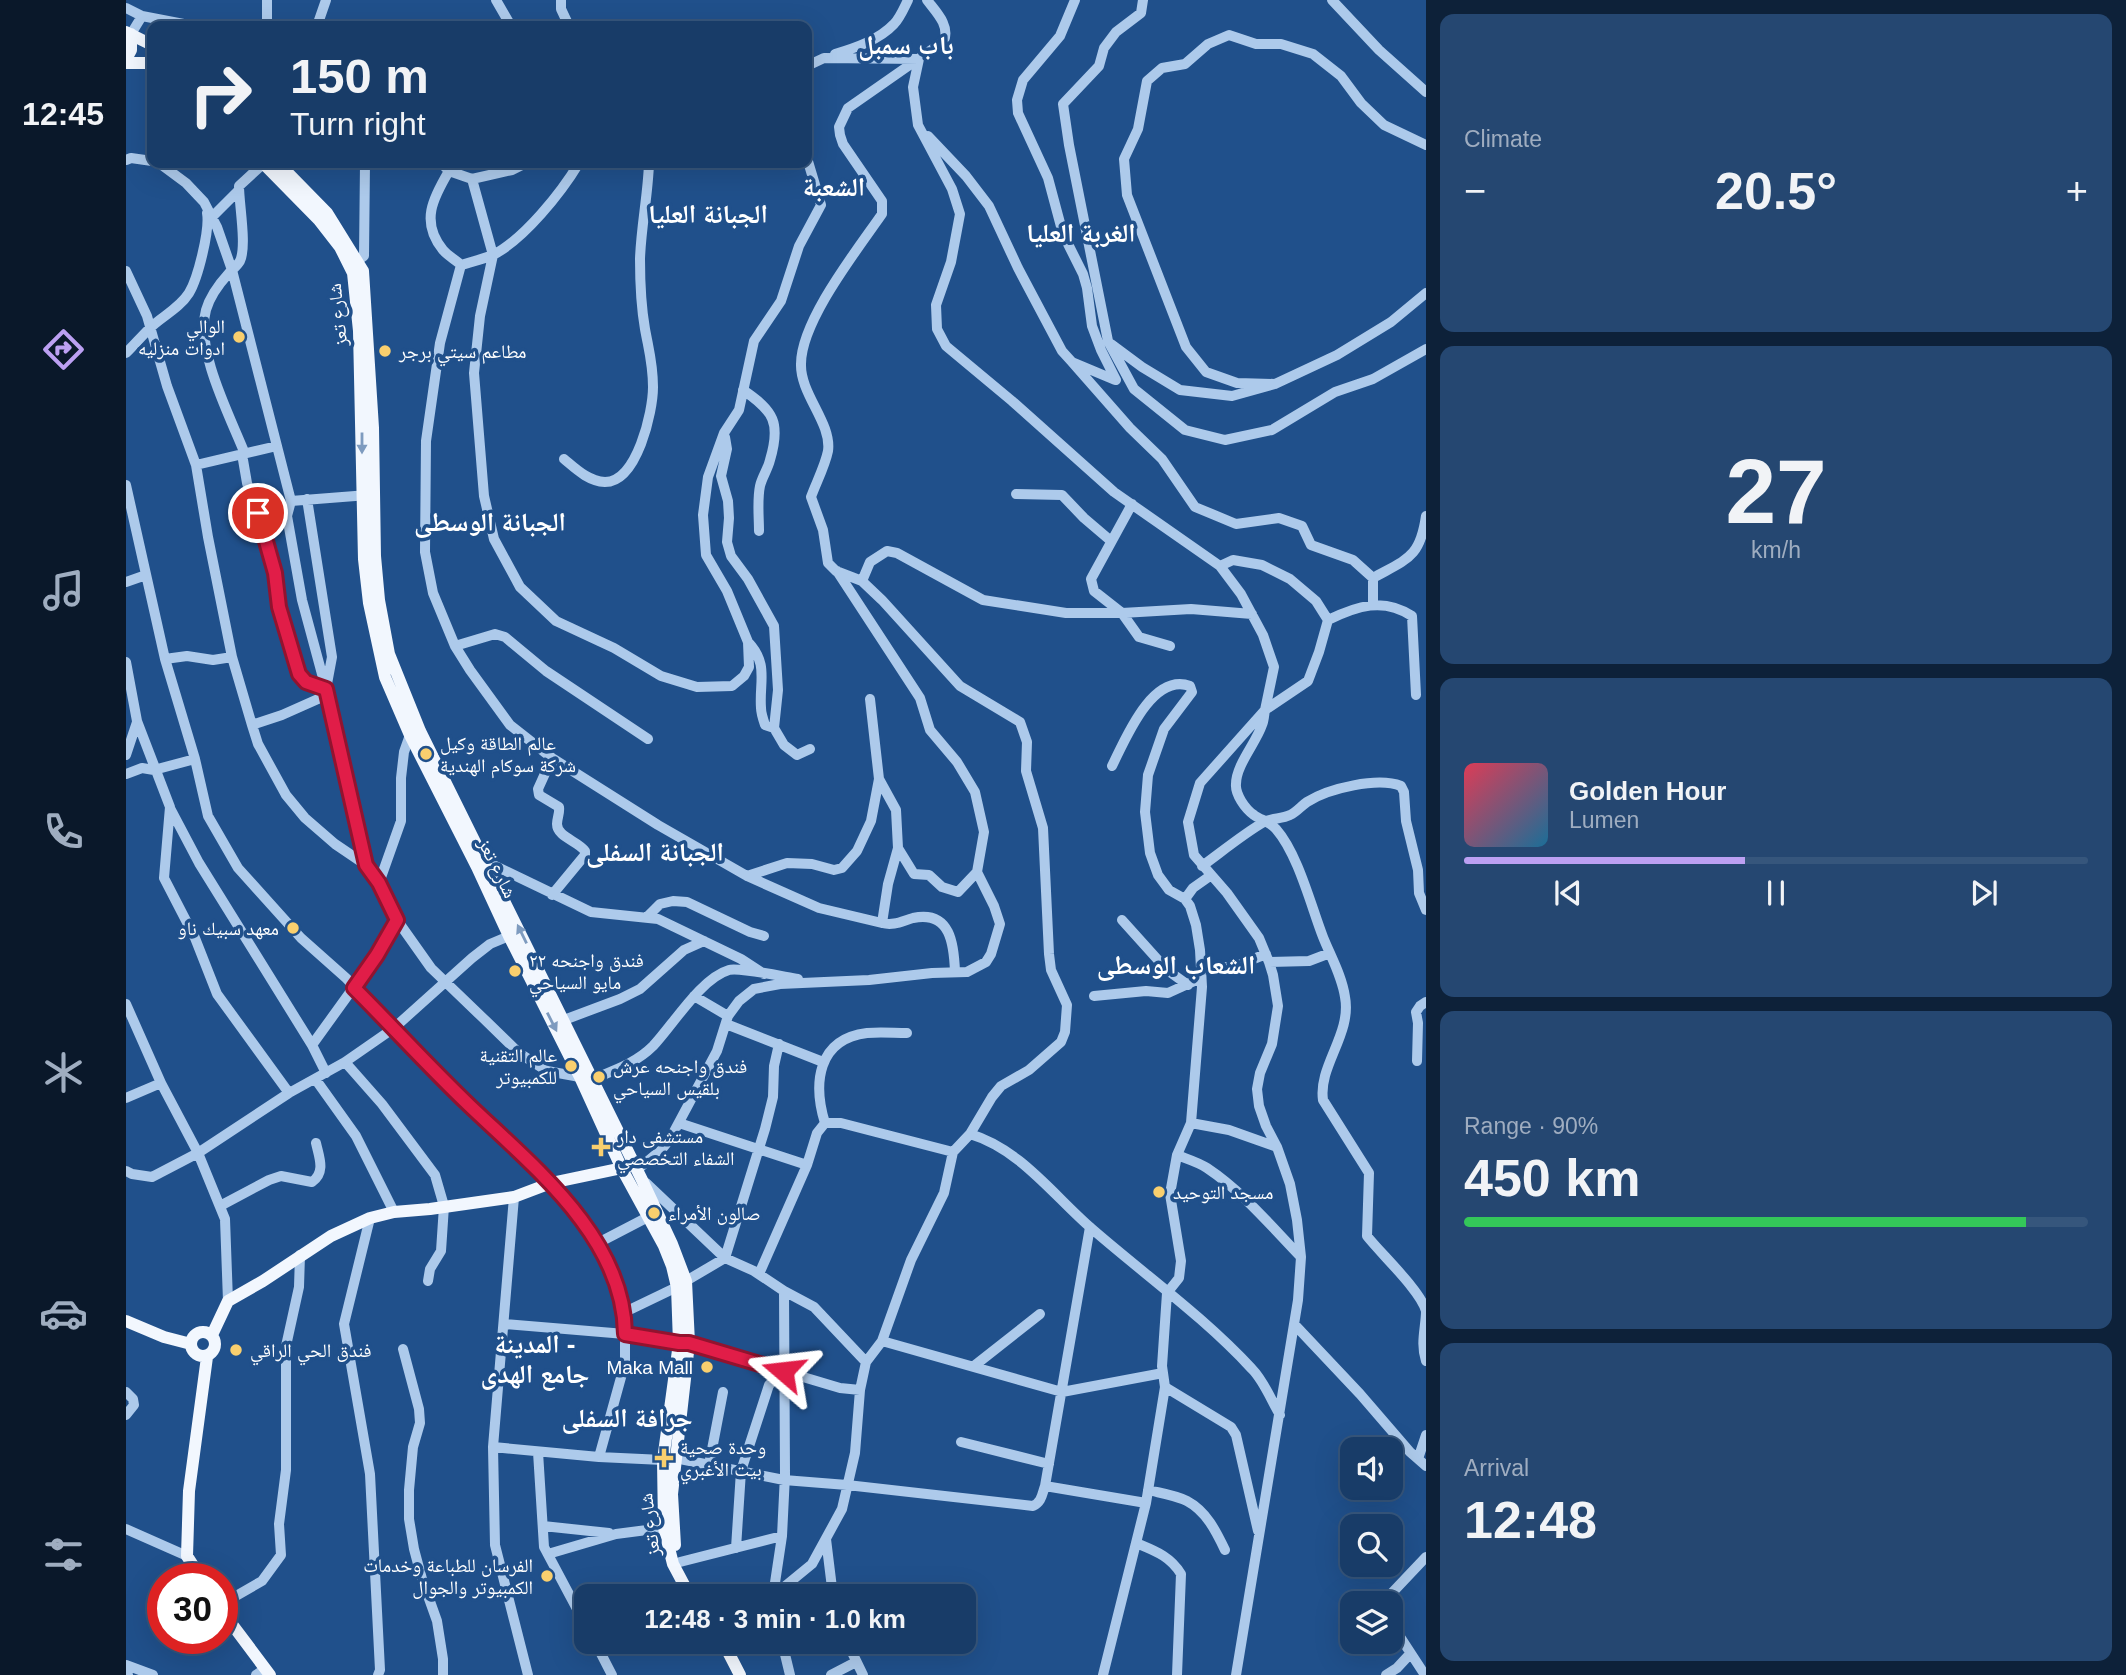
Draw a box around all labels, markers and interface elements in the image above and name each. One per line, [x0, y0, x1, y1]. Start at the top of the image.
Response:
district label: باب سمبل [858, 30, 954, 61]
icon: right [175, 49, 266, 140]
text: 150 m [290, 49, 429, 103]
text: 12:45 [22, 96, 104, 132]
text: Turn right [290, 106, 426, 142]
text: Climate [1464, 126, 1542, 152]
text: 20.5° [1715, 162, 1837, 220]
text: − [1464, 170, 1486, 212]
text: + [2066, 170, 2088, 212]
district label: الشعبة [803, 172, 865, 202]
district label: الجبانة العليا [648, 199, 768, 229]
district label: الغربة العليا [1026, 218, 1136, 248]
street label: شارع تعز [324, 282, 352, 349]
place label: الوالي ادوات منزليه [138, 316, 225, 360]
icon: directions [39, 325, 88, 374]
marker: الوالي ادوات منزليه [231, 329, 247, 345]
place label: مطاعم سيتي برجر [398, 341, 527, 367]
marker: مطاعم سيتي برجر [377, 343, 393, 359]
one-way arrow [356, 432, 368, 454]
text: 27 [1725, 441, 1827, 542]
pin [228, 483, 288, 543]
icon: arrive [239, 494, 277, 532]
district label: الجبانة الوسطى [414, 507, 566, 538]
text: km/h [1751, 537, 1801, 563]
icon: music [39, 566, 88, 615]
place label: عالم الطاقة وكيل شركة سوكام الهندية [440, 733, 576, 779]
marker: عالم الطاقة وكيل شركة سوكام الهندية [418, 746, 434, 762]
text: Golden Hour [1569, 776, 1726, 806]
icon: phone [39, 807, 88, 856]
text: Lumen [1569, 807, 1639, 833]
street label: شارع تعز [473, 834, 521, 902]
district label: الجبانة السفلى [586, 837, 724, 868]
icon: previous [1549, 874, 1587, 912]
icon: pause [1757, 874, 1795, 912]
icon: next [1965, 874, 2003, 912]
place label: معهد سبيك ناو [178, 918, 279, 940]
marker: معهد سبيك ناو [285, 920, 301, 936]
one-way arrow [516, 924, 527, 944]
place label: فندق واجنحه ٢٢ مايو السياحي [529, 950, 644, 998]
district label: الشعاب الوسطى [1097, 950, 1255, 981]
marker: فندق واجنحه ٢٢ مايو السياحي [507, 963, 523, 979]
one-way arrow [547, 1012, 558, 1032]
place label: عالم التقنية للكمبيوتر [480, 1045, 557, 1089]
icon: climate [39, 1048, 88, 1097]
place label: فندق واجنحه عرش بلقيس السياحي [613, 1056, 747, 1104]
marker: عالم التقنية للكمبيوتر [563, 1058, 579, 1074]
marker: فندق واجنحه عرش بلقيس السياحي [591, 1069, 607, 1085]
text: Range · 90% [1464, 1113, 1598, 1139]
place label: مستشفى دار الشفاء التخصصي [616, 1126, 735, 1174]
marker: مستشفى دار الشفاء التخصصي [591, 1137, 611, 1157]
text: 450 km [1464, 1149, 1640, 1207]
place label: مسجد التوحيد [1173, 1182, 1273, 1204]
marker: مسجد التوحيد [1151, 1184, 1167, 1200]
place label: صالون الأمراء [668, 1203, 761, 1225]
marker: صالون الأمراء [646, 1205, 662, 1221]
icon: car [39, 1289, 88, 1338]
district label: المدينة - جامع الهدى [481, 1329, 589, 1391]
position arrow [746, 1334, 820, 1408]
place label: فندق الحي الراقي [250, 1340, 371, 1366]
marker: فندق الحي الراقي [228, 1342, 244, 1358]
place label: Maka Mall [606, 1357, 693, 1378]
marker: Maka Mall [699, 1359, 715, 1375]
district label: جرافة السفلى [561, 1403, 693, 1434]
place label: وحدة صحية بيت الأغبري [680, 1437, 766, 1485]
map controls [1340, 1437, 1403, 1654]
button: sound [1340, 1437, 1403, 1500]
marker: وحدة صحية بيت الأغبري [654, 1448, 674, 1468]
text: Arrival [1464, 1455, 1529, 1481]
text: 12:48 [1464, 1491, 1597, 1549]
street label: شارع تعز [635, 1492, 665, 1559]
button: search [1340, 1514, 1403, 1577]
icon: filters [39, 1530, 88, 1579]
place label: الفرسان للطباعة وخدمات الكمبيوتر والجوال [363, 1555, 533, 1599]
speed limit sign: 30 [147, 1563, 238, 1654]
marker: الفرسان للطباعة وخدمات الكمبيوتر والجوال [539, 1568, 555, 1584]
button: layers [1340, 1591, 1403, 1654]
text: 12:48 · 3 min · 1.0 km [644, 1604, 906, 1634]

